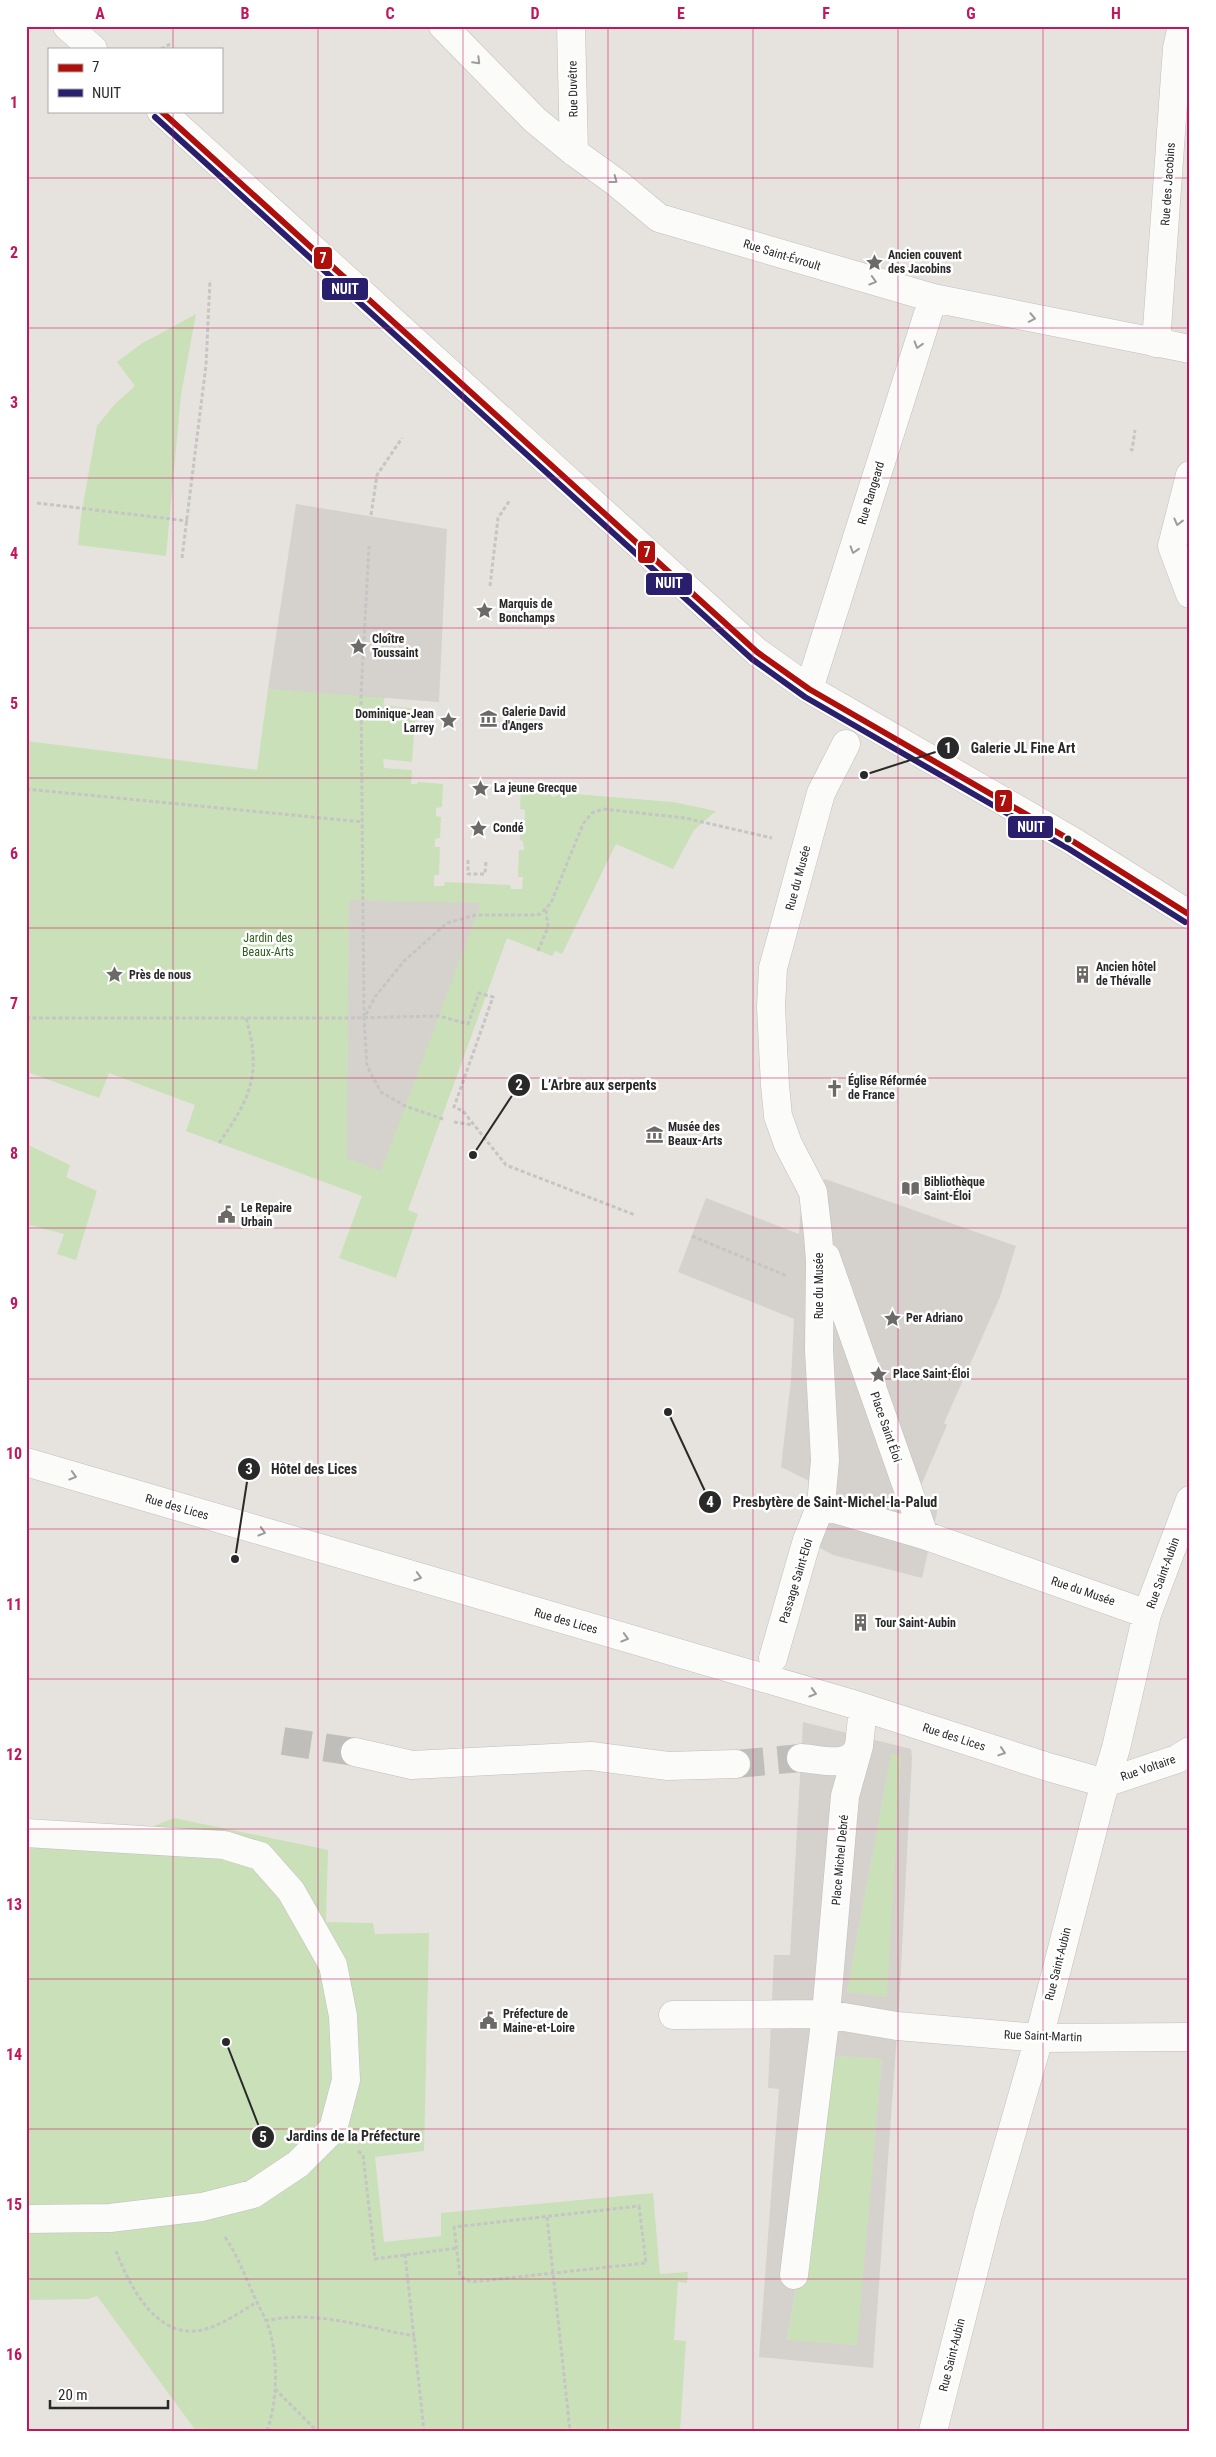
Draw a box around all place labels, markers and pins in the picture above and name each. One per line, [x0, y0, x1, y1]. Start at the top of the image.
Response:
place label: Ancien couvent des Jacobins [888, 248, 962, 276]
place icon: Ancien couvent des Jacobins [864, 252, 884, 272]
place label: Marquis de Bonchamps [499, 597, 556, 625]
place icon: Marquis de Bonchamps [475, 601, 495, 621]
place label: Cloître Toussaint [372, 632, 419, 660]
place icon: Cloître Toussaint [348, 636, 368, 656]
place label: Galerie David d'Angers [502, 705, 566, 733]
place label: Dominique-Jean Larrey [355, 707, 435, 735]
museum icon: Galerie David d'Angers [478, 709, 498, 729]
place icon: Dominique-Jean Larrey [438, 711, 458, 731]
callout: Galerie JL Fine Art [936, 733, 1085, 762]
place icon: La jeune Grecque [470, 778, 490, 798]
place label: La jeune Grecque [494, 781, 577, 795]
place icon: Condé [469, 818, 489, 838]
place label: Condé [493, 821, 524, 835]
unlabelled marker [1063, 834, 1073, 844]
place label: Ancien hôtel de Thévalle [1096, 960, 1156, 988]
building icon: Ancien hôtel de Thévalle [1072, 964, 1092, 984]
place icon: Près de nous [105, 965, 125, 985]
place label: Près de nous [129, 968, 192, 982]
callout: L’Arbre aux serpents [507, 1070, 667, 1099]
place label: Église Réformée de France [848, 1073, 927, 1102]
church icon: Église Réformée de France [824, 1078, 844, 1098]
place label: Musée des Beaux-Arts [668, 1120, 723, 1148]
museum icon: Musée des Beaux-Arts [644, 1124, 664, 1144]
place label: Bibliothèque Saint-Éloi [924, 1175, 985, 1203]
library icon: Bibliothèque Saint-Éloi [900, 1179, 920, 1199]
place label: Le Repaire Urbain [241, 1201, 292, 1229]
public building icon: Le Repaire Urbain [217, 1205, 237, 1225]
place icon: Per Adriano [882, 1308, 902, 1328]
place label: Per Adriano [906, 1311, 963, 1325]
place icon: Place Saint-Éloi [869, 1364, 889, 1384]
place label: Place Saint-Éloi [893, 1366, 970, 1381]
callout: Hôtel des Lices [236, 1454, 367, 1483]
callout: Presbytère de Saint-Michel-la-Palud [697, 1488, 947, 1517]
building icon: Tour Saint-Aubin [851, 1613, 871, 1633]
place label: Tour Saint-Aubin [875, 1616, 956, 1630]
place label: Préfecture de Maine-et-Loire [503, 2007, 575, 2035]
public building icon: Préfecture de Maine-et-Loire [479, 2011, 499, 2031]
callout: Jardins de la Préfecture [251, 2122, 430, 2151]

